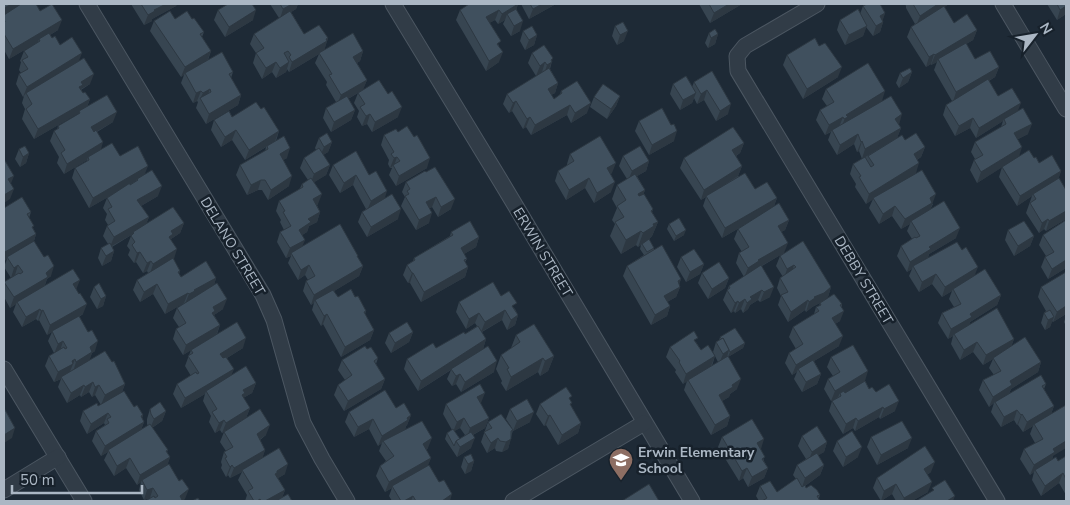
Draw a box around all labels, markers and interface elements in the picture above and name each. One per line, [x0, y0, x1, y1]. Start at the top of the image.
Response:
north arrow [1010, 10, 1060, 60]
text: N [1035, 19, 1057, 38]
street label: DELANO STREET [196, 194, 270, 299]
street label: ERWIN STREET [508, 204, 577, 301]
street label: DEBBY STREET [830, 233, 898, 328]
place label: Erwin Elementary School [638, 443, 755, 478]
school or university icon: Erwin Elementary School [608, 447, 634, 481]
scale bar [12, 462, 142, 494]
text: 50 m [20, 470, 55, 490]

